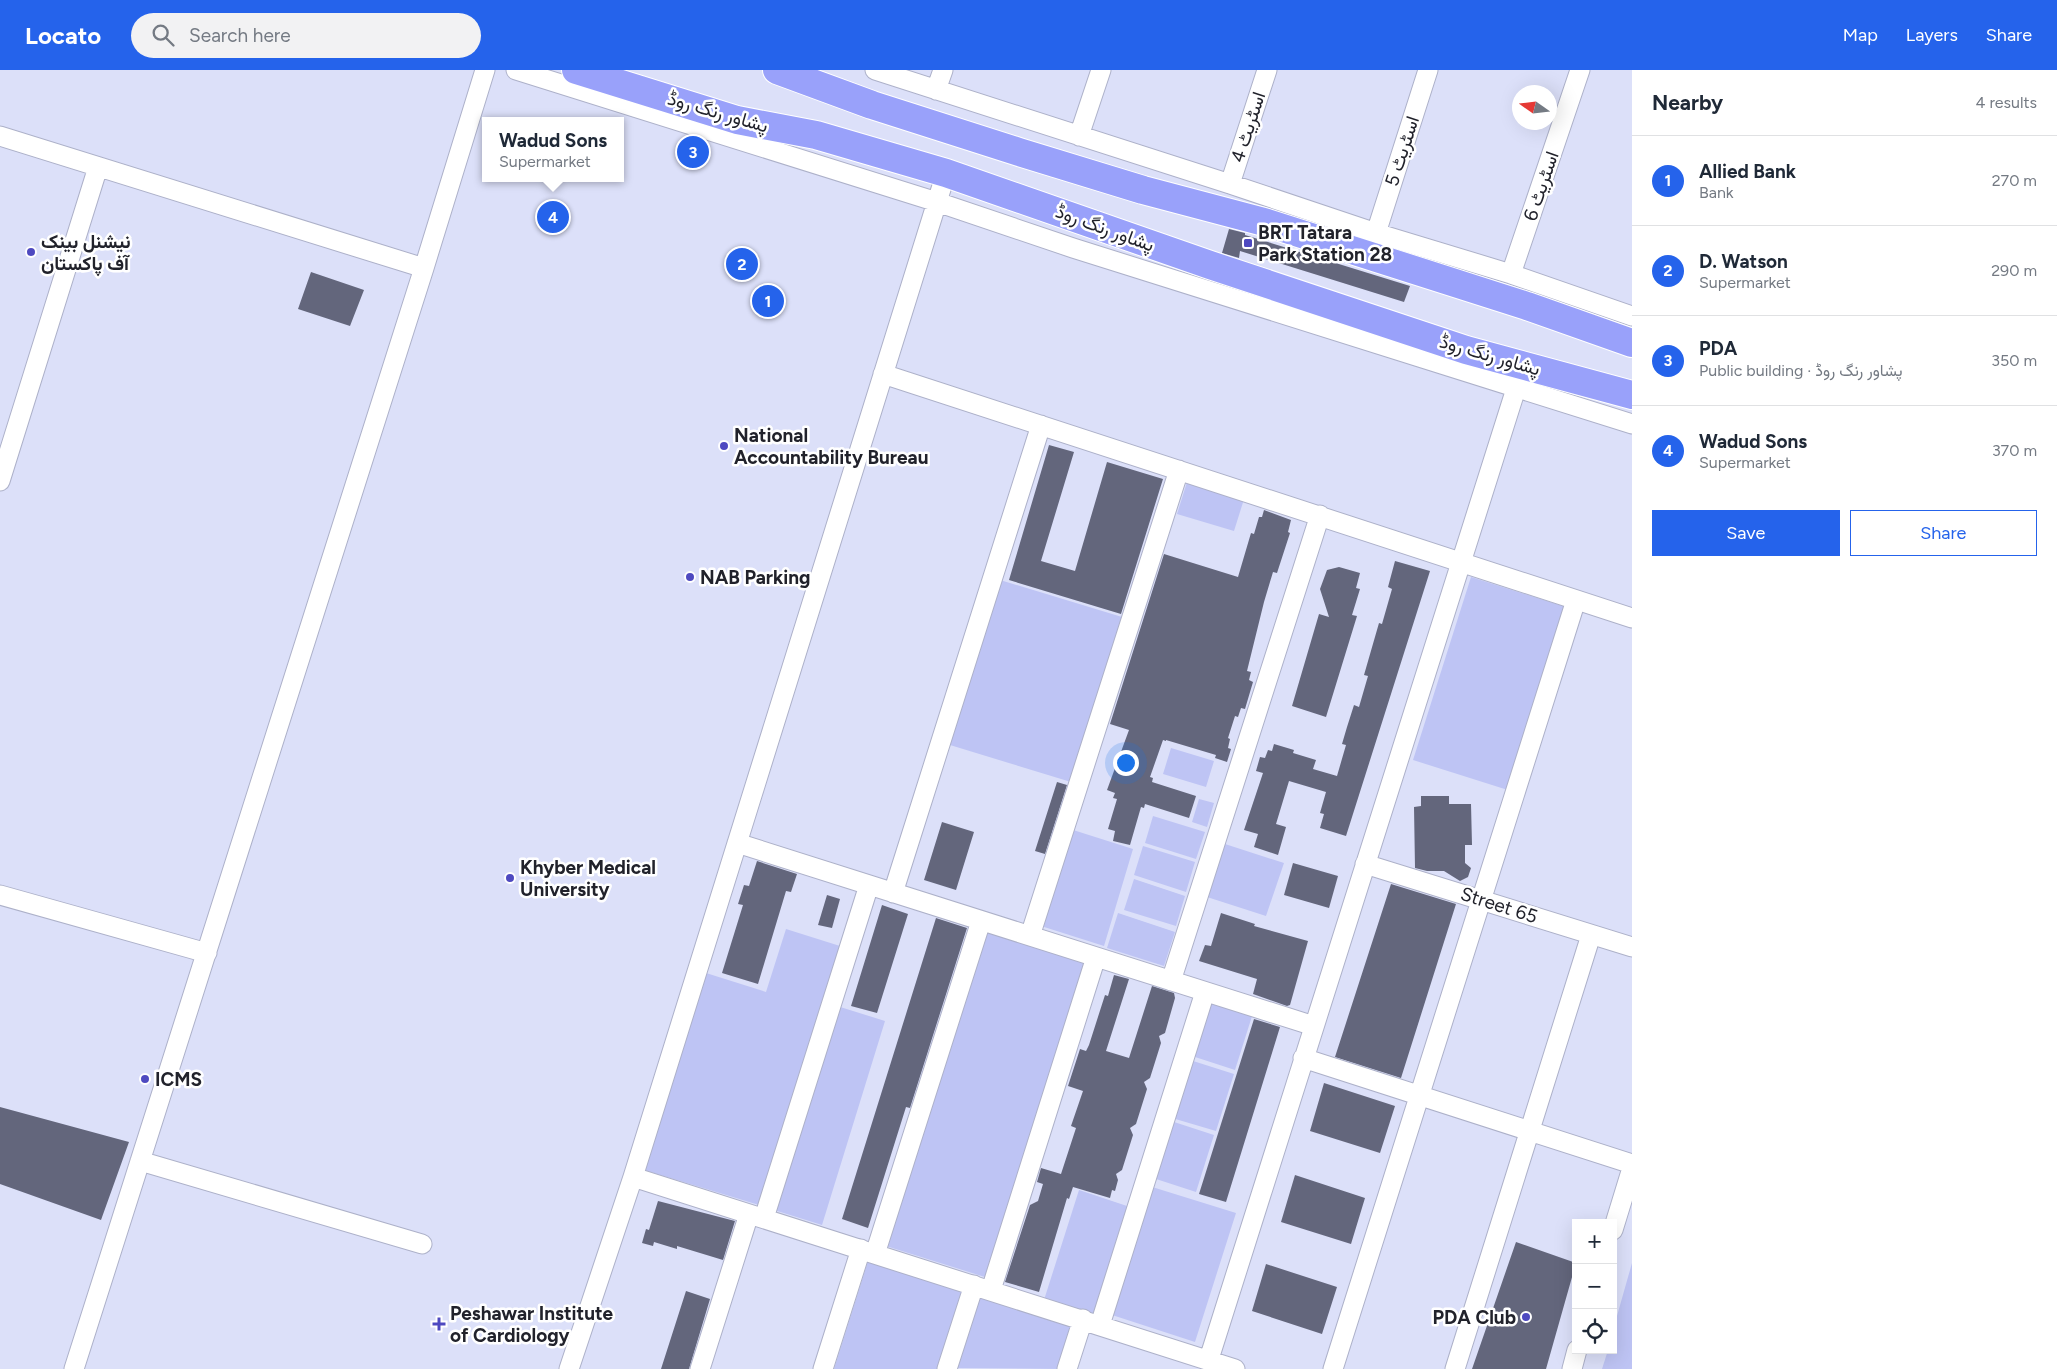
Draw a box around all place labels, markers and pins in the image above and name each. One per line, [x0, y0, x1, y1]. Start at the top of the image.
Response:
pin: 3 [677, 133, 709, 171]
pin: 4 [537, 198, 569, 236]
place label: BRT Tatara Park Station 28 [1258, 221, 1392, 266]
place label: نیشنل بینک آف پاکستان [41, 230, 131, 277]
marker: BRT Tatara Park Station 28 [1242, 237, 1254, 249]
pin: 2 [726, 245, 758, 283]
marker: نیشنل بینک آف پاکستان [25, 246, 37, 258]
pin: 1 [752, 282, 784, 320]
place label: National Accountability Bureau [734, 424, 928, 469]
marker: National Accountability Bureau [718, 440, 730, 452]
place label: NAB Parking [700, 566, 810, 589]
marker: NAB Parking [684, 571, 696, 583]
place label: Khyber Medical University [520, 856, 656, 901]
marker: Khyber Medical University [504, 872, 516, 884]
place label: ICMS [155, 1068, 202, 1091]
marker: ICMS [139, 1073, 151, 1085]
place label: Peshawar Institute of Cardiology [450, 1302, 613, 1347]
place label: PDA Club [1433, 1306, 1516, 1329]
marker: PDA Club [1520, 1311, 1532, 1323]
marker: Peshawar Institute of Cardiology [432, 1317, 446, 1331]

